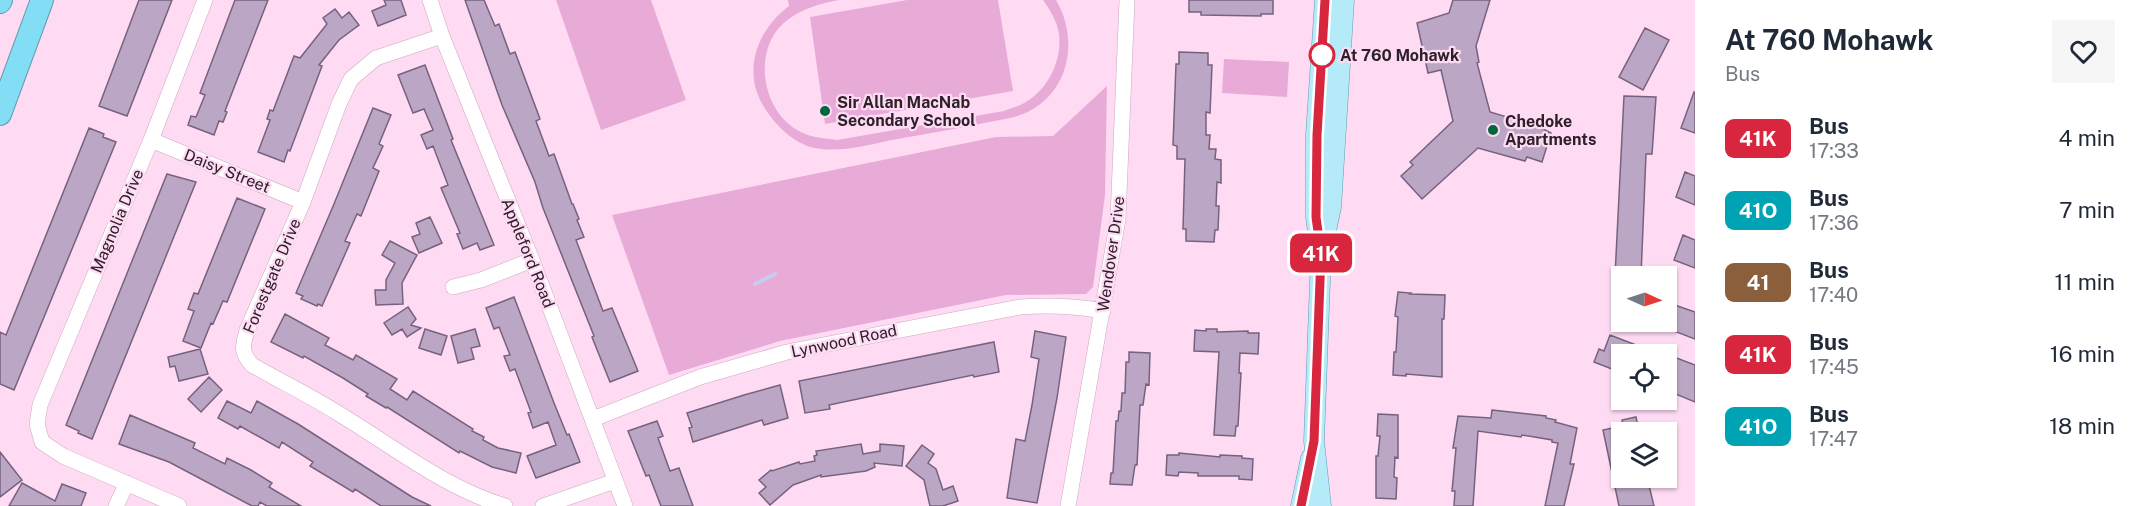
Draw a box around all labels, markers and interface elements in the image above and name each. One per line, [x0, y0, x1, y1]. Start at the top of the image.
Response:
button: heart [2052, 20, 2115, 83]
text: At 760 Mohawk [1725, 23, 1934, 56]
marker: At 760 Mohawk [1309, 42, 1335, 68]
place label: At 760 Mohawk [1340, 46, 1459, 65]
text: Bus [1725, 62, 1760, 86]
place label: Sir Allan MacNab Secondary School [837, 93, 976, 130]
marker: Sir Allan MacNab Secondary School [818, 104, 832, 118]
place label: Chedoke Apartments [1505, 112, 1596, 149]
text: Bus [1809, 113, 1849, 139]
marker: Chedoke Apartments [1486, 123, 1500, 137]
text: 4 min [2059, 125, 2115, 151]
text: 41K [1739, 126, 1777, 151]
text: 17:33 [1809, 139, 1859, 163]
street label: Daisy Street [181, 145, 273, 197]
street label: Magnolia Drive [87, 166, 147, 276]
text: Bus [1809, 185, 1849, 211]
street label: Wendover Drive [1093, 195, 1129, 313]
street label: Appleford Road [497, 196, 559, 310]
text: 7 min [2059, 197, 2115, 223]
text: 41O [1739, 198, 1777, 223]
text: 17:36 [1809, 211, 1859, 235]
street label: Forestgate Drive [239, 216, 305, 336]
line badge: 41K [1286, 234, 1356, 272]
text: 41K [1302, 241, 1340, 266]
text: Bus [1809, 257, 1849, 283]
north arrow [1611, 266, 1677, 332]
map controls [1611, 266, 1677, 488]
text: 11 min [2054, 269, 2115, 295]
text: 41 [1747, 270, 1769, 295]
text: 17:40 [1809, 283, 1858, 307]
street label: Lynwood Road [789, 320, 899, 362]
text: Bus [1809, 329, 1849, 355]
text: 16 min [2050, 341, 2115, 367]
text: 41K [1739, 342, 1777, 367]
button: locate [1611, 344, 1677, 410]
text: 17:45 [1809, 355, 1859, 379]
text: Bus [1809, 401, 1849, 427]
text: 18 min [2049, 413, 2115, 439]
text: 41O [1739, 414, 1777, 439]
button: layers [1611, 422, 1677, 488]
text: 17:47 [1809, 427, 1858, 451]

